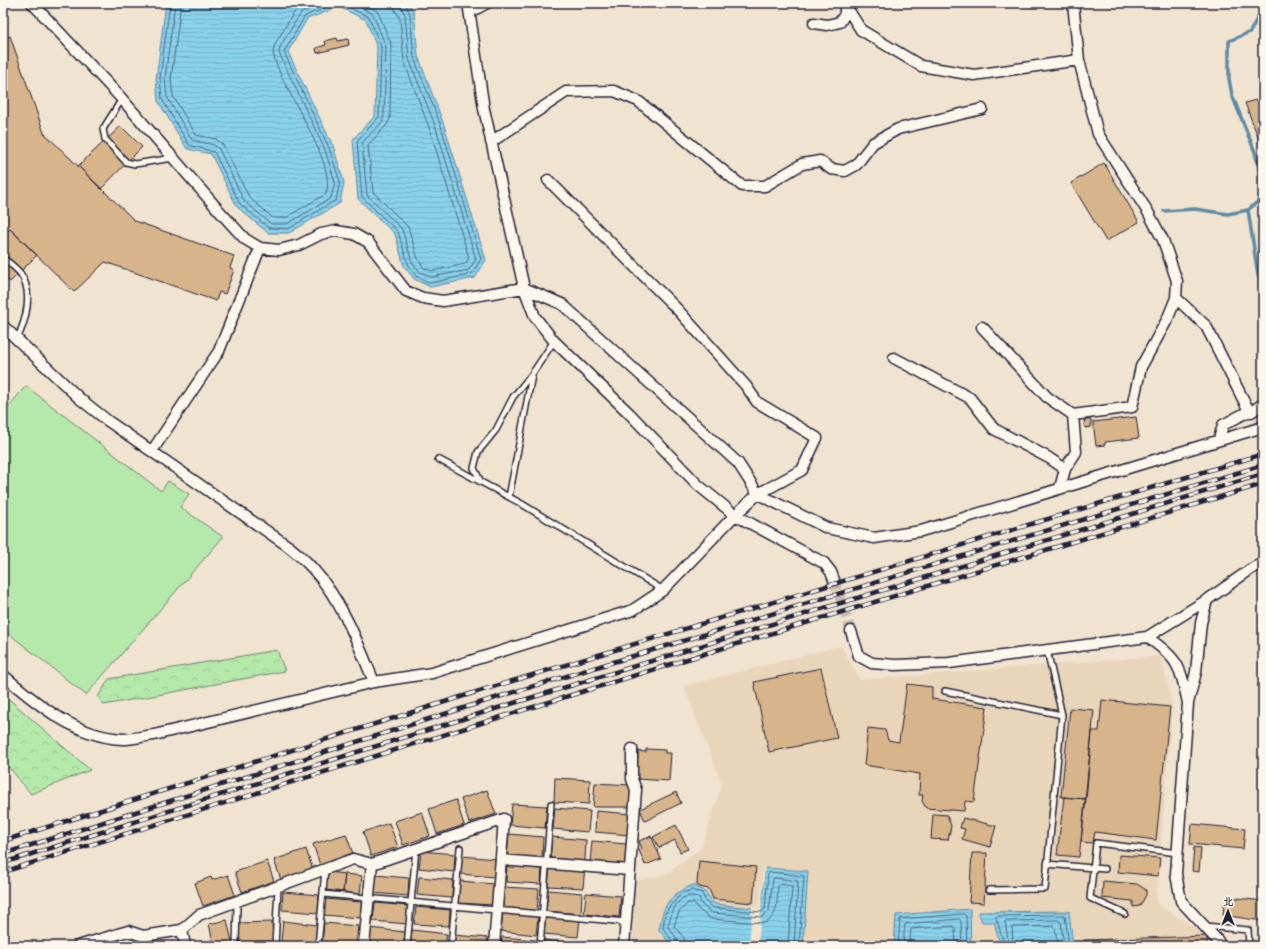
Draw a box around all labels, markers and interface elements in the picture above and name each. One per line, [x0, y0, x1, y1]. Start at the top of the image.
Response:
north arrow [1208, 891, 1248, 931]
text: 北 [1223, 892, 1234, 909]

